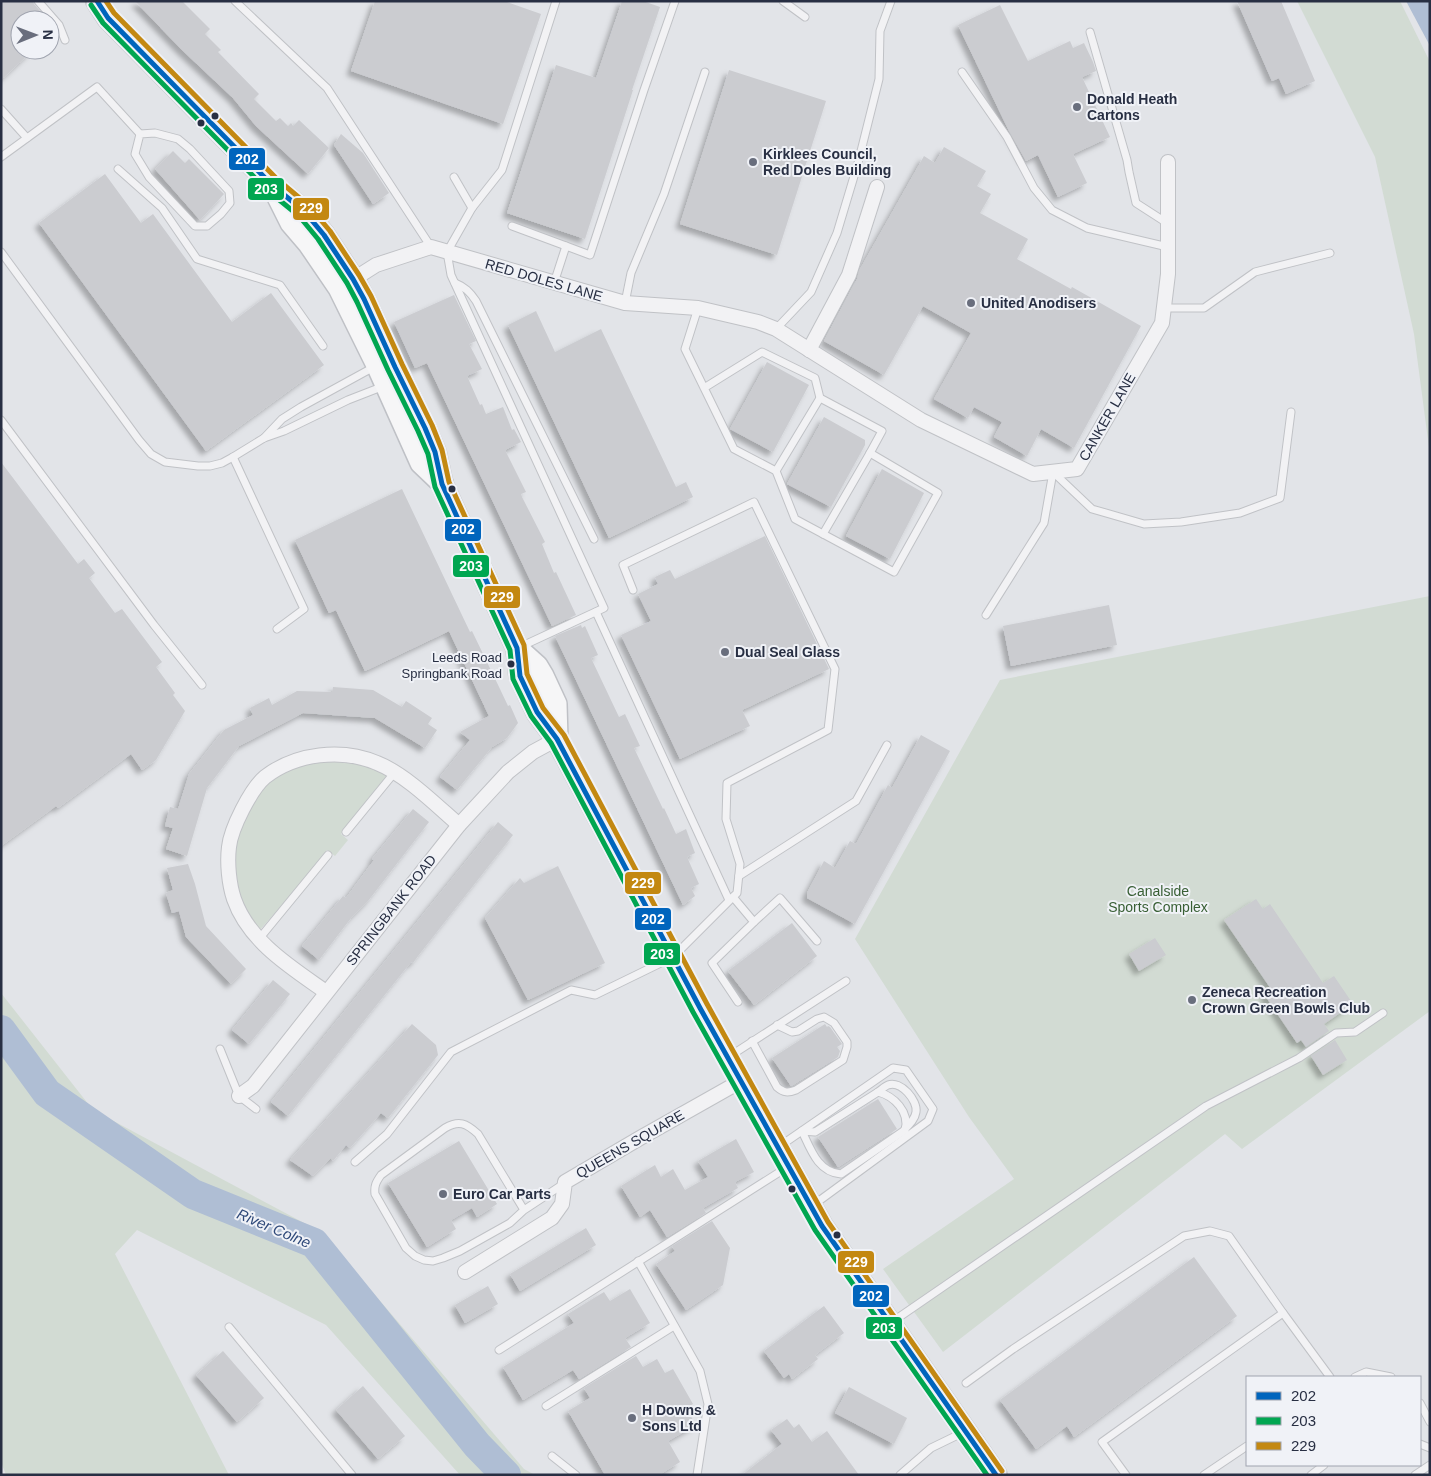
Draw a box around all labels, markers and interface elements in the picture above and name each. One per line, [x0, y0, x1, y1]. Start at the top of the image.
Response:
north arrow [10, 10, 60, 60]
text: N [40, 30, 56, 40]
place label: Donald Heath Cartons [1087, 91, 1177, 123]
marker: Donald Heath Cartons [1071, 101, 1083, 113]
unlabelled marker [210, 111, 220, 121]
unlabelled marker [196, 118, 206, 128]
place label: Kirklees Council, Red Doles Building [763, 146, 891, 178]
line badge: 202 [228, 147, 266, 171]
text: 202 [235, 151, 259, 167]
marker: Kirklees Council, Red Doles Building [747, 156, 759, 168]
line badge: 203 [247, 177, 285, 201]
text: 203 [254, 181, 278, 197]
line badge: 229 [292, 197, 330, 221]
text: 229 [299, 200, 323, 216]
street label: RED DOLES LANE [483, 256, 605, 304]
place label: United Anodisers [981, 295, 1097, 311]
marker: United Anodisers [965, 297, 977, 309]
street label: CANKER LANE [1075, 370, 1139, 464]
unlabelled marker [447, 484, 457, 494]
line badge: 202 [444, 518, 482, 542]
text: 202 [451, 521, 475, 537]
line badge: 203 [452, 554, 490, 578]
text: 203 [459, 558, 483, 574]
line badge: 229 [483, 585, 521, 609]
text: 229 [490, 589, 514, 605]
place label: Dual Seal Glass [735, 644, 840, 660]
marker: Dual Seal Glass [719, 646, 731, 658]
place label: Leeds Road Springbank Road [402, 650, 502, 681]
marker: Leeds Road Springbank Road [506, 659, 516, 669]
street label: SPRINGBANK ROAD [343, 851, 439, 969]
line badge: 229 [624, 871, 662, 895]
text: 229 [631, 875, 655, 891]
park label: Canalside Sports Complex [1108, 883, 1208, 915]
line badge: 202 [634, 907, 672, 931]
text: 202 [641, 911, 665, 927]
line badge: 203 [643, 942, 681, 966]
text: 203 [650, 946, 674, 962]
place label: Zeneca Recreation Crown Green Bowls Club [1202, 984, 1370, 1016]
marker: Zeneca Recreation Crown Green Bowls Club [1186, 994, 1198, 1006]
street label: QUEENS SQUARE [573, 1107, 687, 1181]
unlabelled marker [787, 1184, 797, 1194]
place label: Euro Car Parts [453, 1186, 551, 1202]
marker: Euro Car Parts [437, 1188, 449, 1200]
water label: River Colne [235, 1205, 313, 1251]
unlabelled marker [832, 1230, 842, 1240]
line badge: 229 [837, 1250, 875, 1274]
text: 229 [844, 1254, 868, 1270]
line badge: 202 [852, 1284, 890, 1308]
text: 202 [859, 1288, 883, 1304]
line badge: 203 [865, 1316, 903, 1340]
text: 203 [872, 1320, 896, 1336]
legend [1246, 1376, 1421, 1466]
text: 202 [1291, 1387, 1316, 1404]
place label: H Downs & Sons Ltd [642, 1402, 716, 1434]
marker: H Downs & Sons Ltd [626, 1412, 638, 1424]
text: 203 [1291, 1412, 1316, 1429]
text: 229 [1291, 1437, 1316, 1454]

